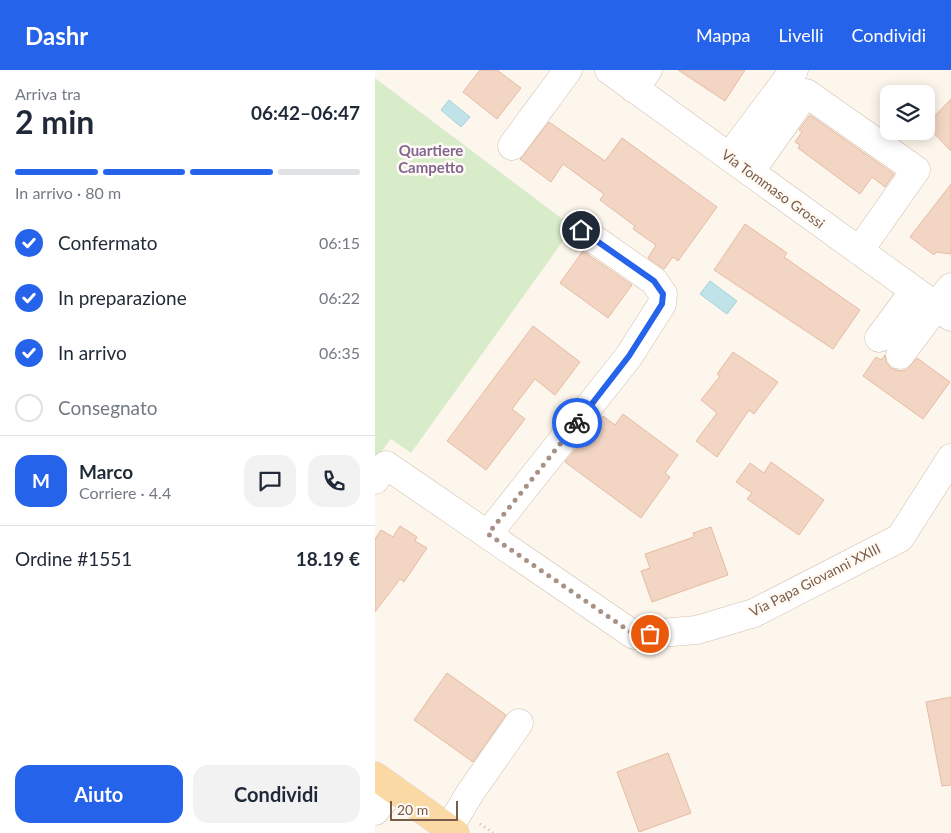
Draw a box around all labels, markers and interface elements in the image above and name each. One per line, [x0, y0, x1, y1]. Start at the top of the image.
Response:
text: Dashr [25, 21, 88, 50]
text: Mappa [696, 24, 751, 46]
text: Livelli [779, 24, 823, 46]
text: Condividi [851, 24, 926, 46]
text: Arriva tra [15, 84, 81, 103]
map controls [880, 85, 935, 140]
button: layers [880, 85, 935, 140]
text: 06:42–06:47 [251, 101, 360, 124]
text: 2 min [15, 102, 94, 141]
district label: Quartiere Campetto [398, 141, 464, 176]
street label: Via Tommaso Grossi [718, 145, 828, 232]
text: In arrivo · 80 m [15, 183, 121, 202]
pin [560, 209, 602, 251]
icon: home [567, 216, 595, 244]
icon: check [15, 229, 43, 257]
text: Confermato [58, 231, 158, 254]
text: 06:15 [319, 233, 360, 252]
icon: check [15, 284, 43, 312]
text: In preparazione [58, 286, 187, 309]
text: 06:22 [319, 288, 360, 307]
icon: check [15, 339, 43, 367]
text: In arrivo [58, 341, 127, 364]
text: 06:35 [319, 343, 360, 362]
text: Consegnato [58, 396, 157, 419]
courier [552, 398, 602, 448]
icon: bike [563, 409, 591, 437]
button: chat [244, 455, 296, 507]
button: phone [308, 455, 360, 507]
text: Marco [79, 460, 133, 483]
text: M [32, 469, 50, 492]
text: Corriere · 4.4 [79, 483, 171, 502]
street label: Via Papa Giovanni XXIII [746, 539, 883, 620]
text: Ordine #1551 [15, 547, 132, 570]
text: 18.19 € [296, 547, 360, 570]
pin [629, 613, 671, 655]
icon: bag [636, 620, 664, 648]
button: Aiuto [15, 765, 183, 823]
button: Condividi [193, 765, 360, 823]
scale bar [390, 798, 457, 821]
text: 20 m [397, 801, 428, 818]

